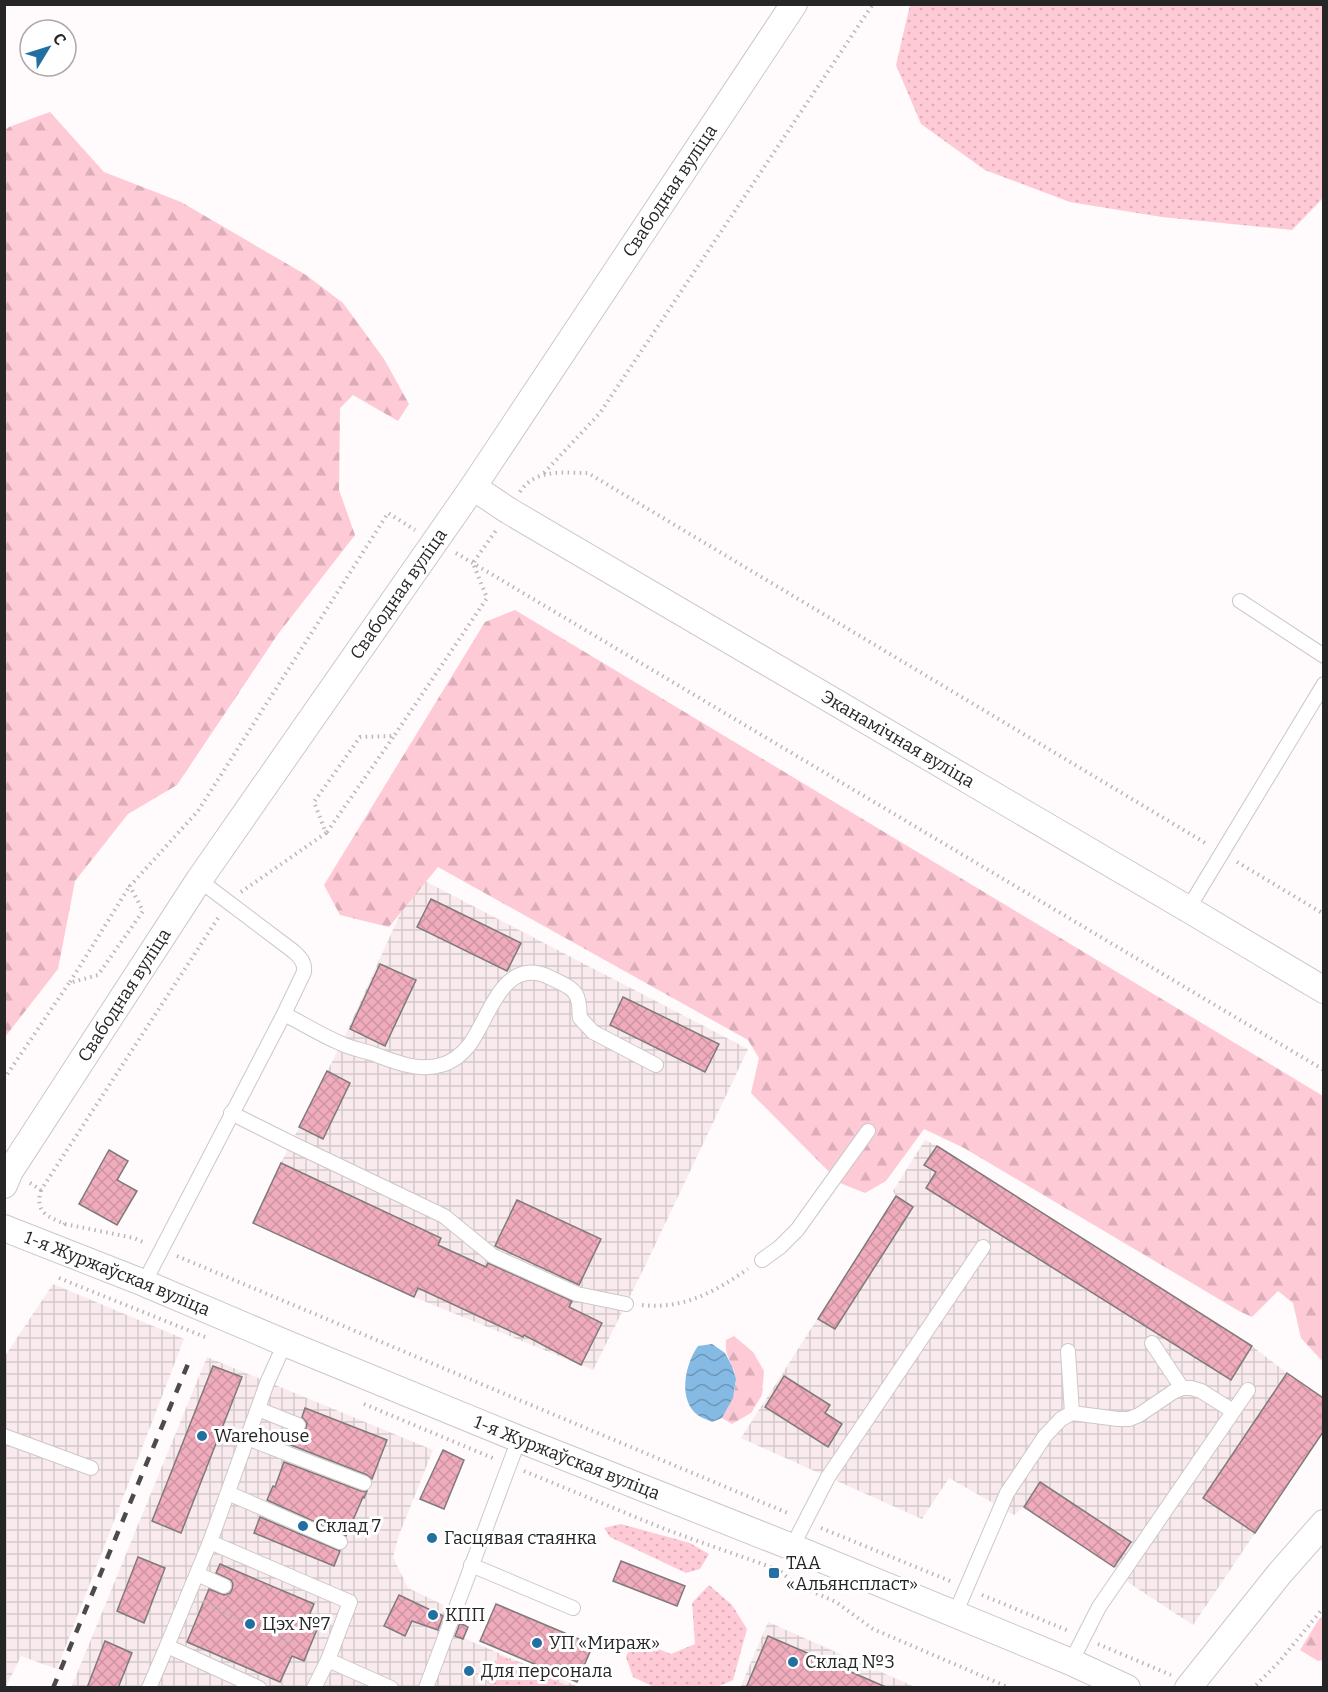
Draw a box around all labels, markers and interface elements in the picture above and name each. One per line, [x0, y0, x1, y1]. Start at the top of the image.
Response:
north arrow [18, 18, 78, 78]
text: С [49, 29, 70, 49]
street label: Свабодная вуліца [618, 120, 722, 261]
street label: Свабодная вуліца [345, 524, 452, 664]
street label: Эканамічная вуліца [817, 685, 979, 793]
street label: Свабодная вуліца [73, 924, 176, 1066]
street label: 1-я Журжаўская вуліца [21, 1226, 214, 1321]
street label: 1-я Журжаўская вуліца [471, 1411, 663, 1505]
place label: Warehouse [214, 1425, 309, 1447]
marker: Warehouse [195, 1429, 209, 1443]
place label: Склад 7 [315, 1515, 381, 1537]
marker: Склад 7 [296, 1519, 310, 1533]
place label: Гасцявая стаянка [444, 1527, 597, 1549]
marker: Гасцявая стаянка [425, 1531, 439, 1545]
place label: ТАА «Альянспласт» [786, 1552, 918, 1595]
marker: ТАА «Альянспласт» [767, 1566, 781, 1580]
place label: КПП [445, 1604, 485, 1626]
marker: КПП [426, 1608, 440, 1622]
place label: Цэх №7 [262, 1613, 330, 1635]
marker: Цэх №7 [243, 1617, 257, 1631]
place label: УП «Мираж» [549, 1632, 660, 1654]
marker: УП «Мираж» [530, 1636, 544, 1650]
place label: Склад №3 [805, 1651, 895, 1673]
marker: Склад №3 [786, 1655, 800, 1669]
place label: Для персонала [481, 1660, 612, 1682]
marker: Для персонала [462, 1664, 476, 1678]

